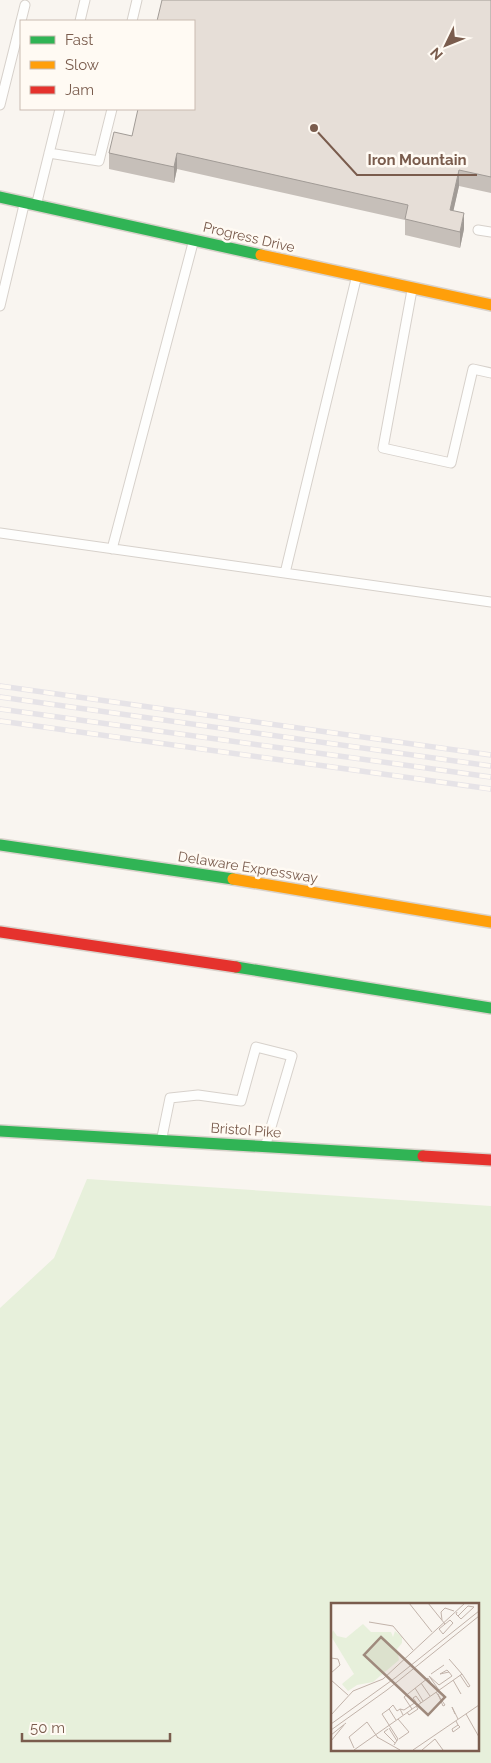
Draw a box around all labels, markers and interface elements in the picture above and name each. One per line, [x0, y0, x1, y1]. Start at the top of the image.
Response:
legend [20, 20, 195, 110]
north arrow [421, 20, 471, 70]
text: Fast [65, 31, 93, 49]
text: N [427, 45, 446, 63]
text: Slow [65, 56, 99, 74]
text: Jam [65, 81, 94, 99]
callout: Iron Mountain [357, 145, 477, 175]
text: Iron Mountain [367, 151, 467, 169]
street label: Progress Drive [202, 219, 296, 255]
street label: Delaware Expressway [177, 848, 320, 886]
street label: Bristol Pike [210, 1120, 282, 1140]
inset map [331, 1603, 478, 1750]
scale bar [22, 1710, 170, 1742]
text: 50 m [30, 1719, 65, 1737]

